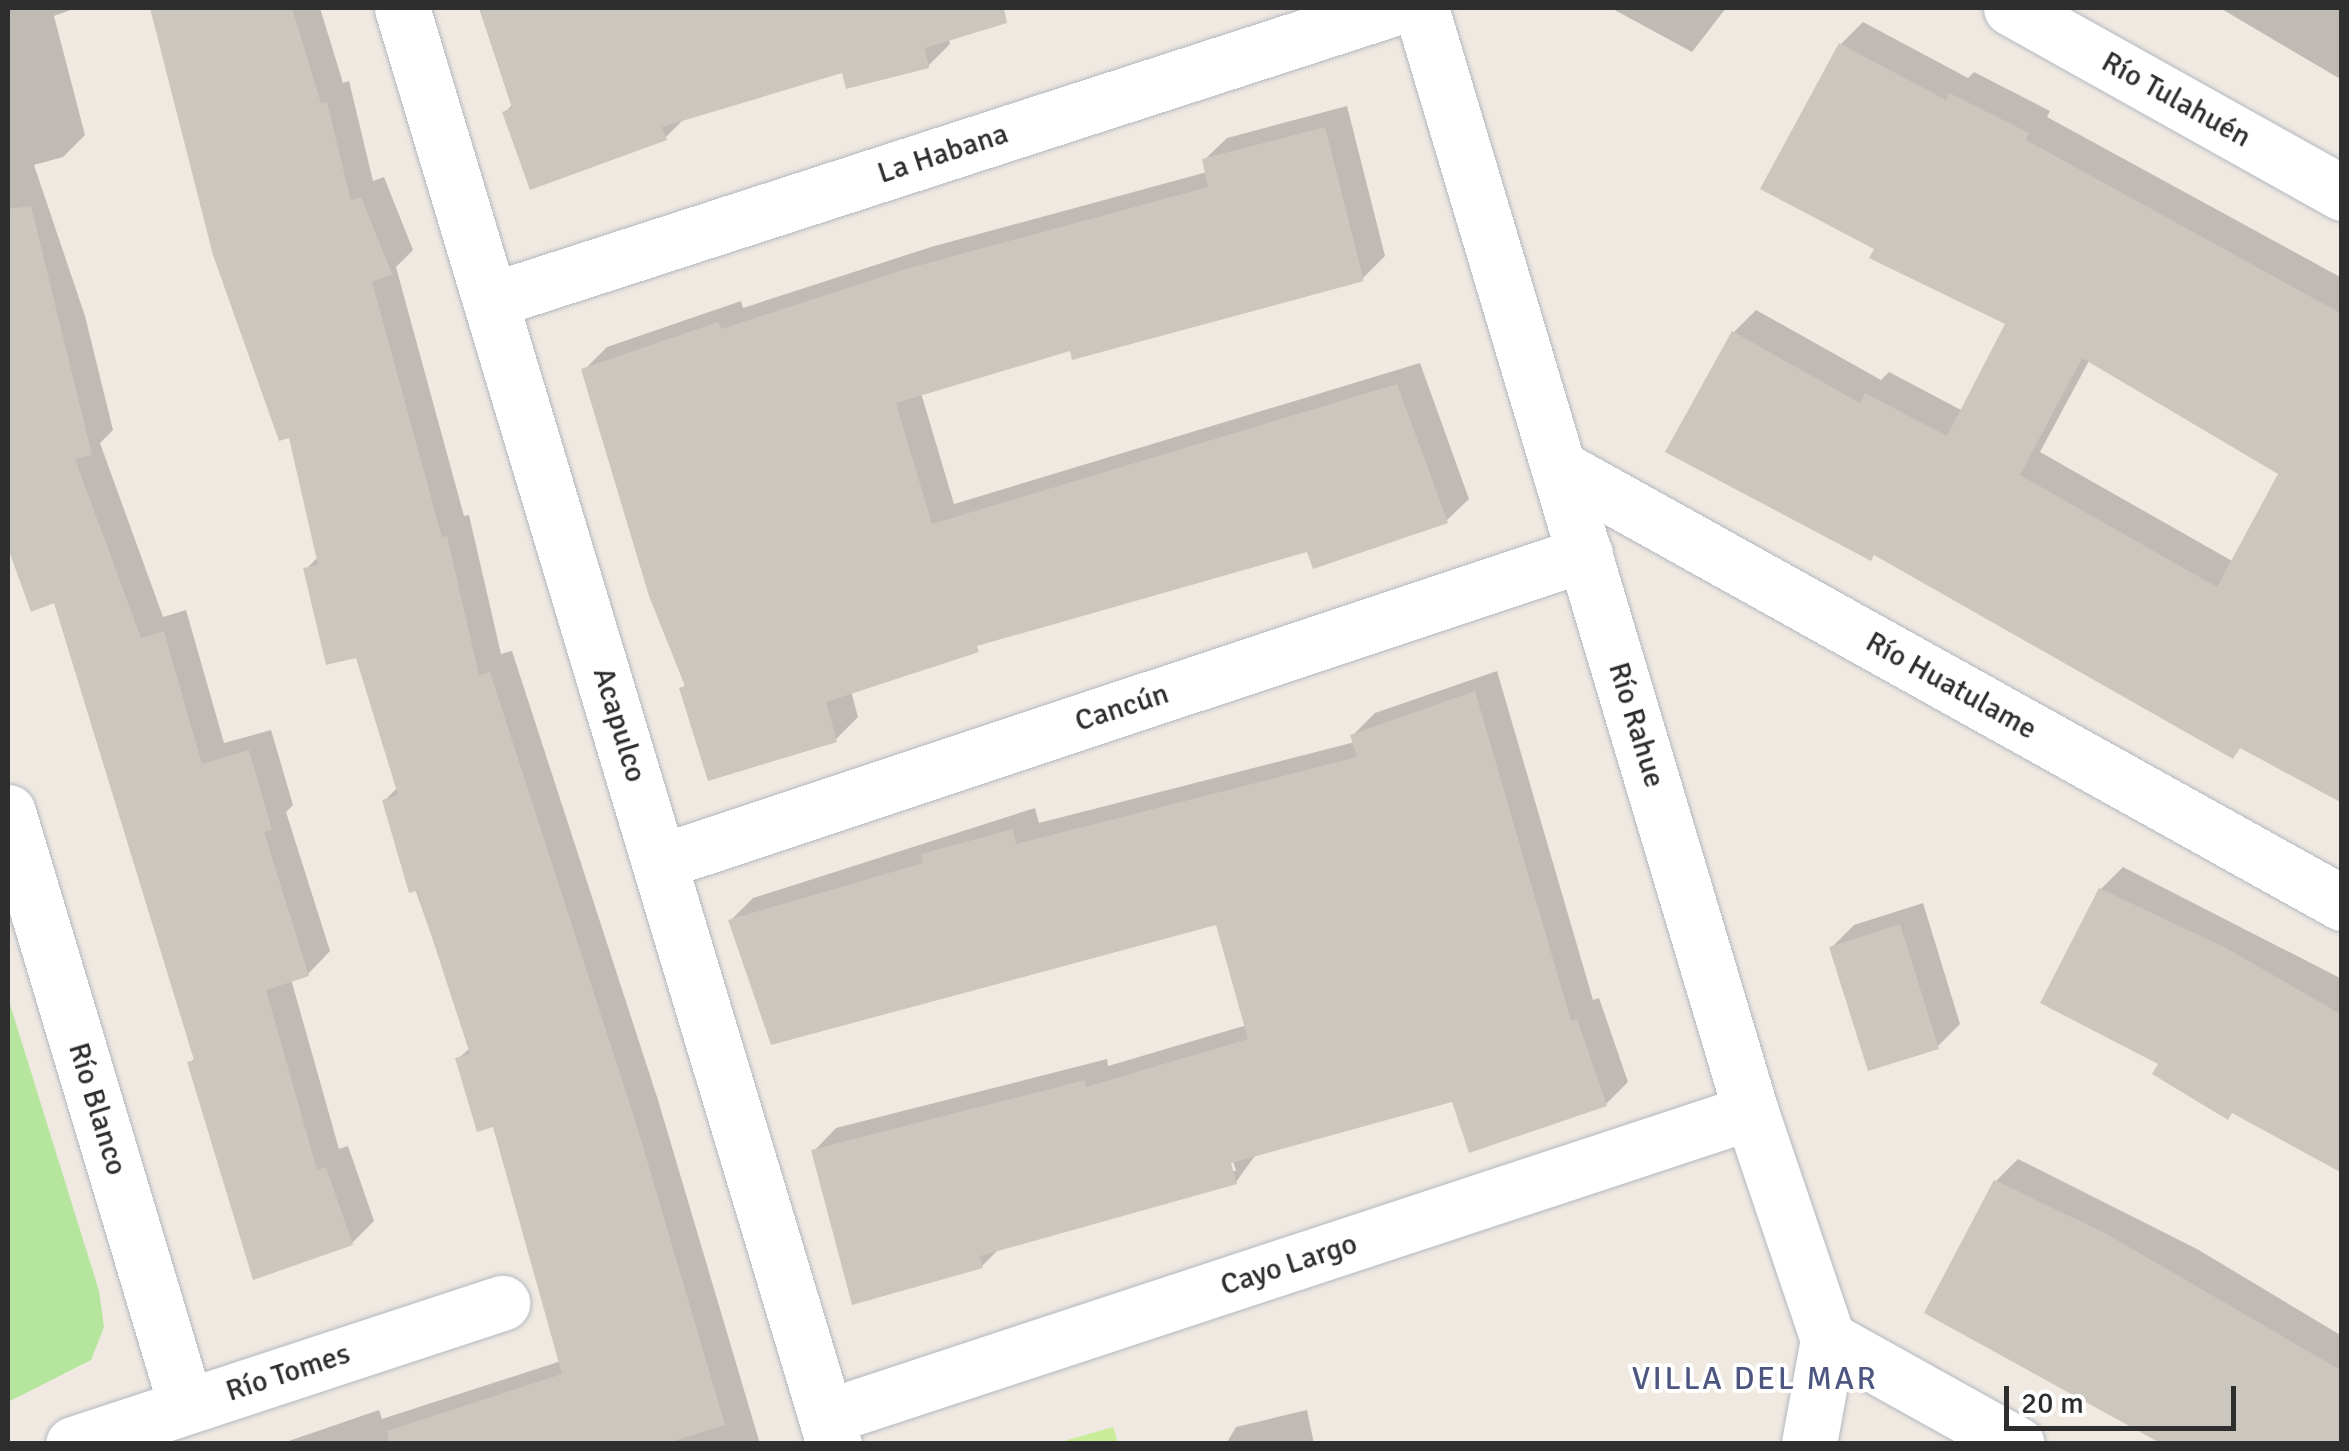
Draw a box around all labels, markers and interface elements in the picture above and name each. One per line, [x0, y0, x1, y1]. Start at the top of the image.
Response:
street label: Río Tulahuén [2095, 44, 2257, 156]
street label: La Habana [873, 116, 1013, 192]
street label: Río Huatulame [1859, 624, 2043, 748]
street label: Río Rahue [1600, 658, 1672, 792]
street label: Acapulco [585, 663, 653, 787]
street label: Cancún [1071, 676, 1173, 740]
street label: Río Blanco [60, 1038, 134, 1180]
street label: Cayo Largo [1216, 1226, 1362, 1304]
street label: Río Tomes [221, 1336, 355, 1410]
district label: VILLA DEL MAR [1632, 1360, 1878, 1398]
scale bar [2009, 1366, 2242, 1428]
text: 20 m [2021, 1385, 2084, 1422]

